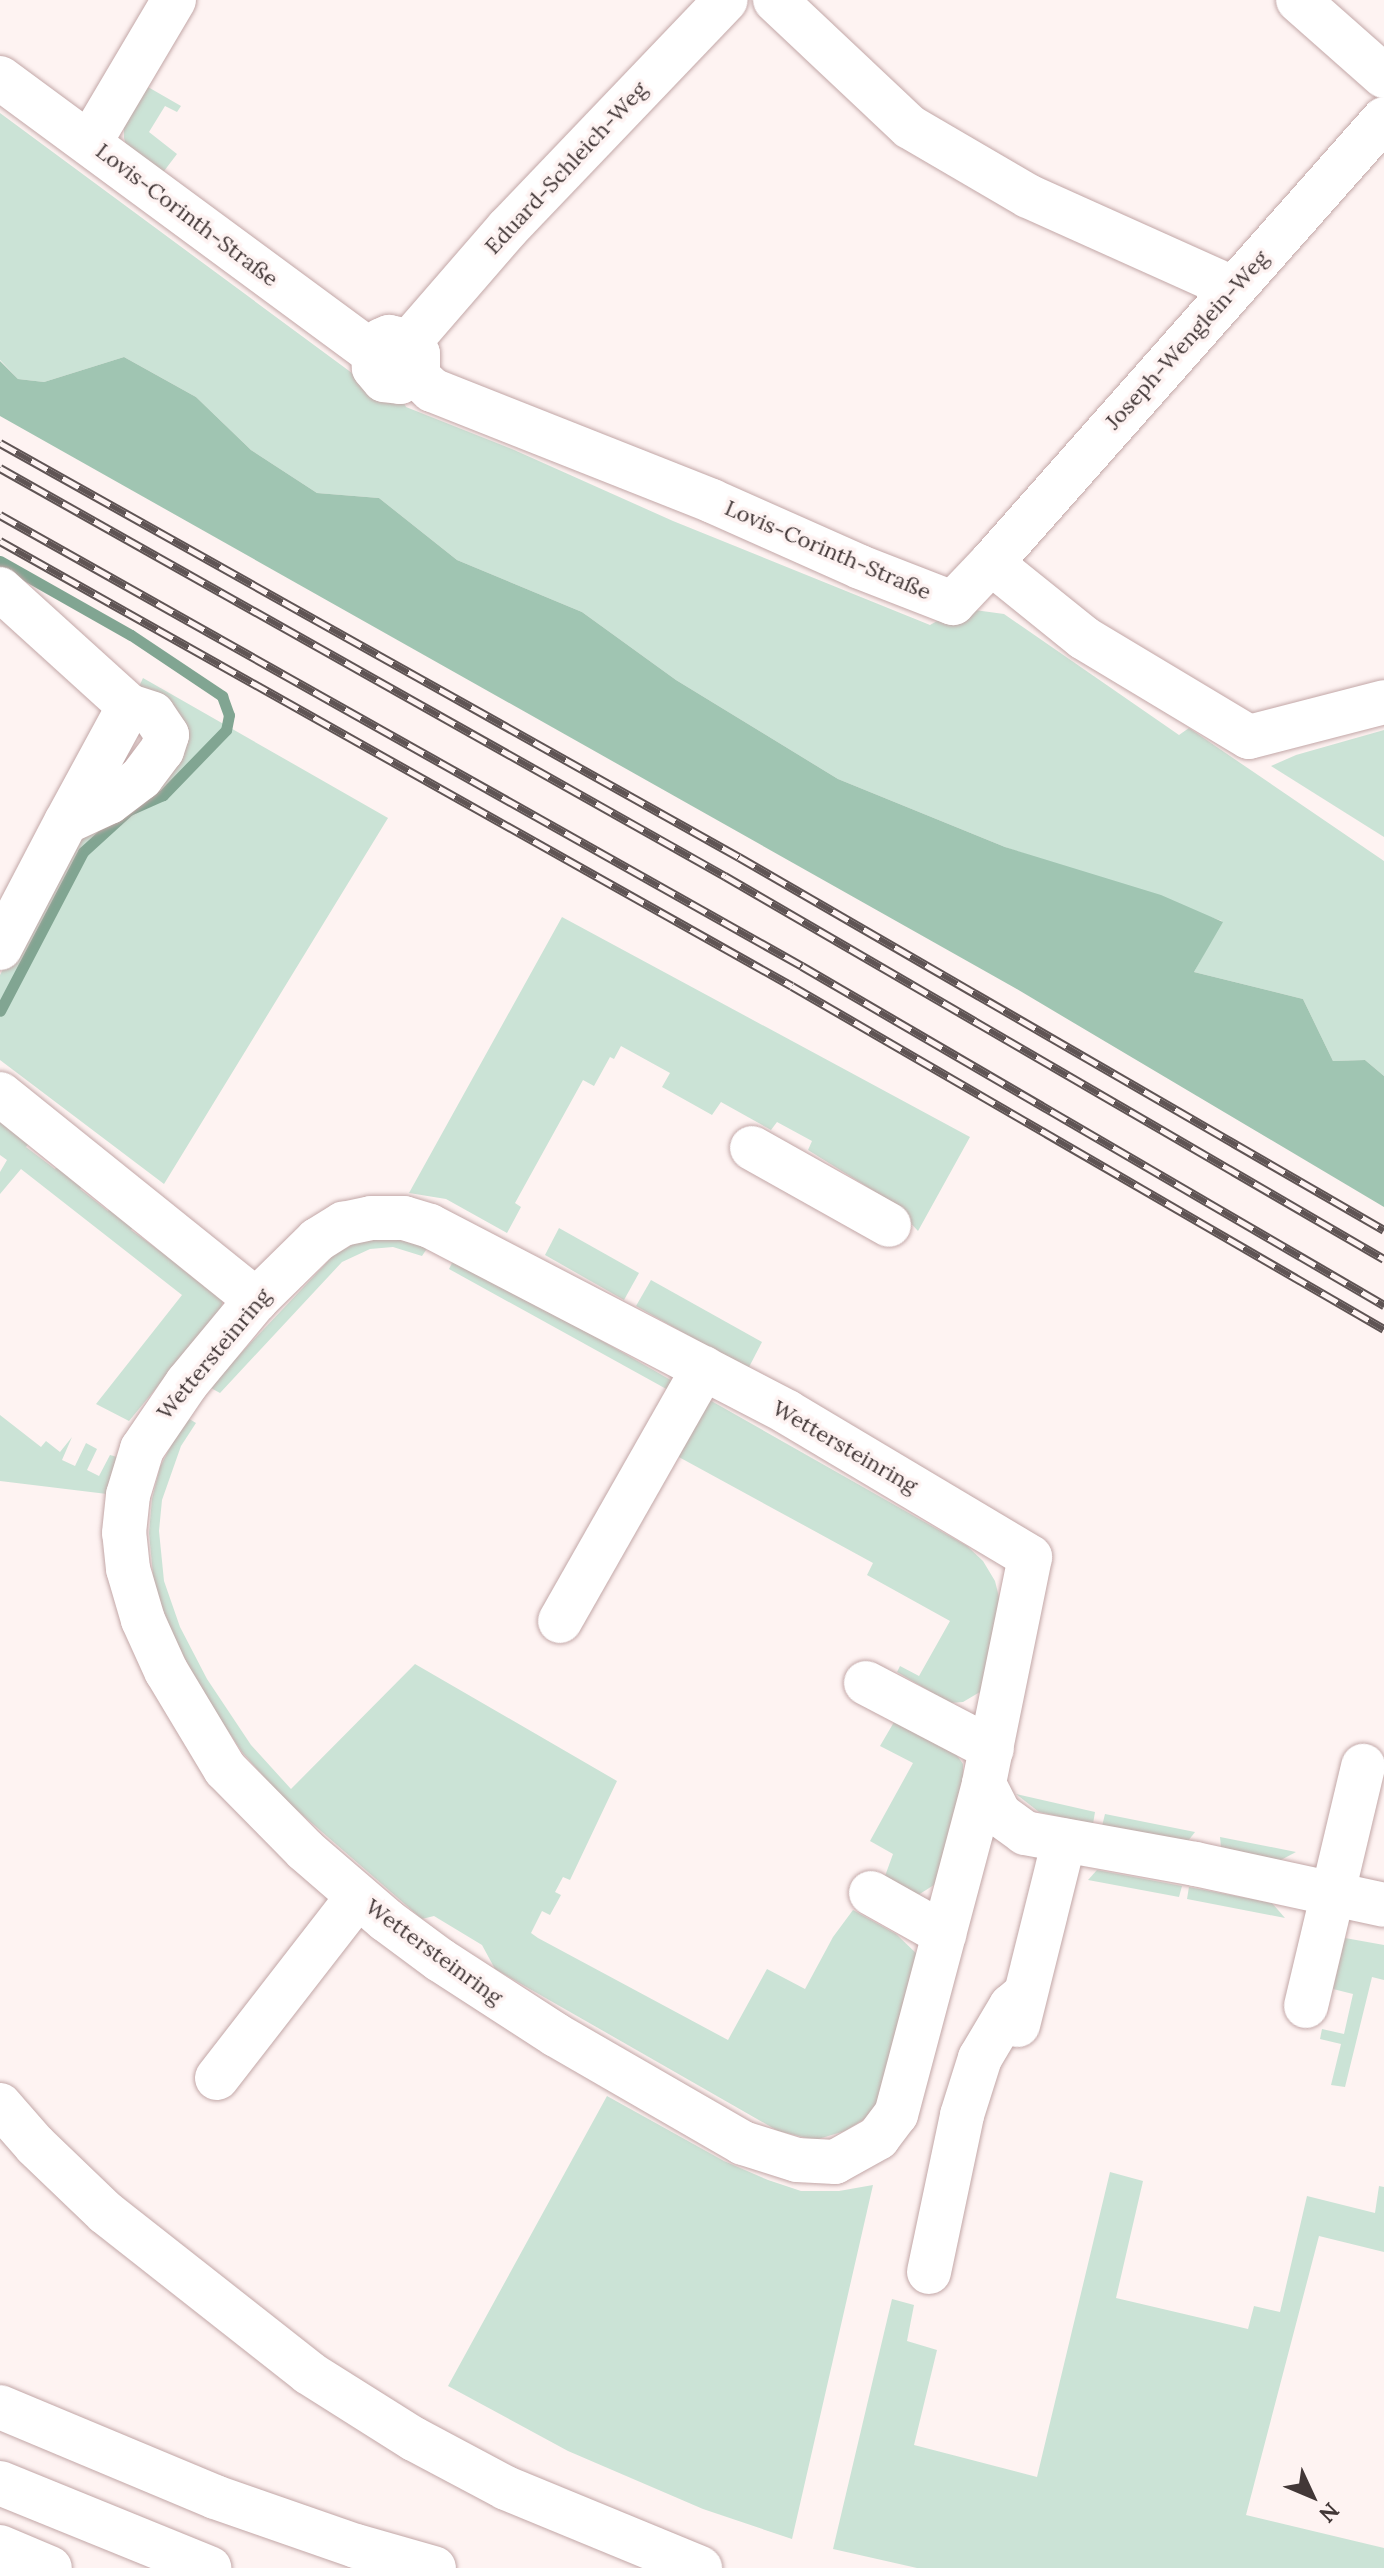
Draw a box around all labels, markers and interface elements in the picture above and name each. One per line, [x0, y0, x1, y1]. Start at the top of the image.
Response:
street label: Eduard-Schleich-Weg [479, 76, 653, 260]
street label: Lovis-Corinth-Straße [91, 138, 283, 292]
street label: Joseph-Wenglein-Weg [1100, 245, 1274, 435]
street label: Lovis-Corinth-Straße [721, 495, 935, 605]
street label: Wettersteinring [152, 1283, 276, 1425]
street label: Wettersteinring [768, 1395, 922, 1499]
street label: Wettersteinring [360, 1893, 508, 2011]
north arrow [1272, 2456, 1352, 2536]
text: N [1313, 2497, 1345, 2529]

